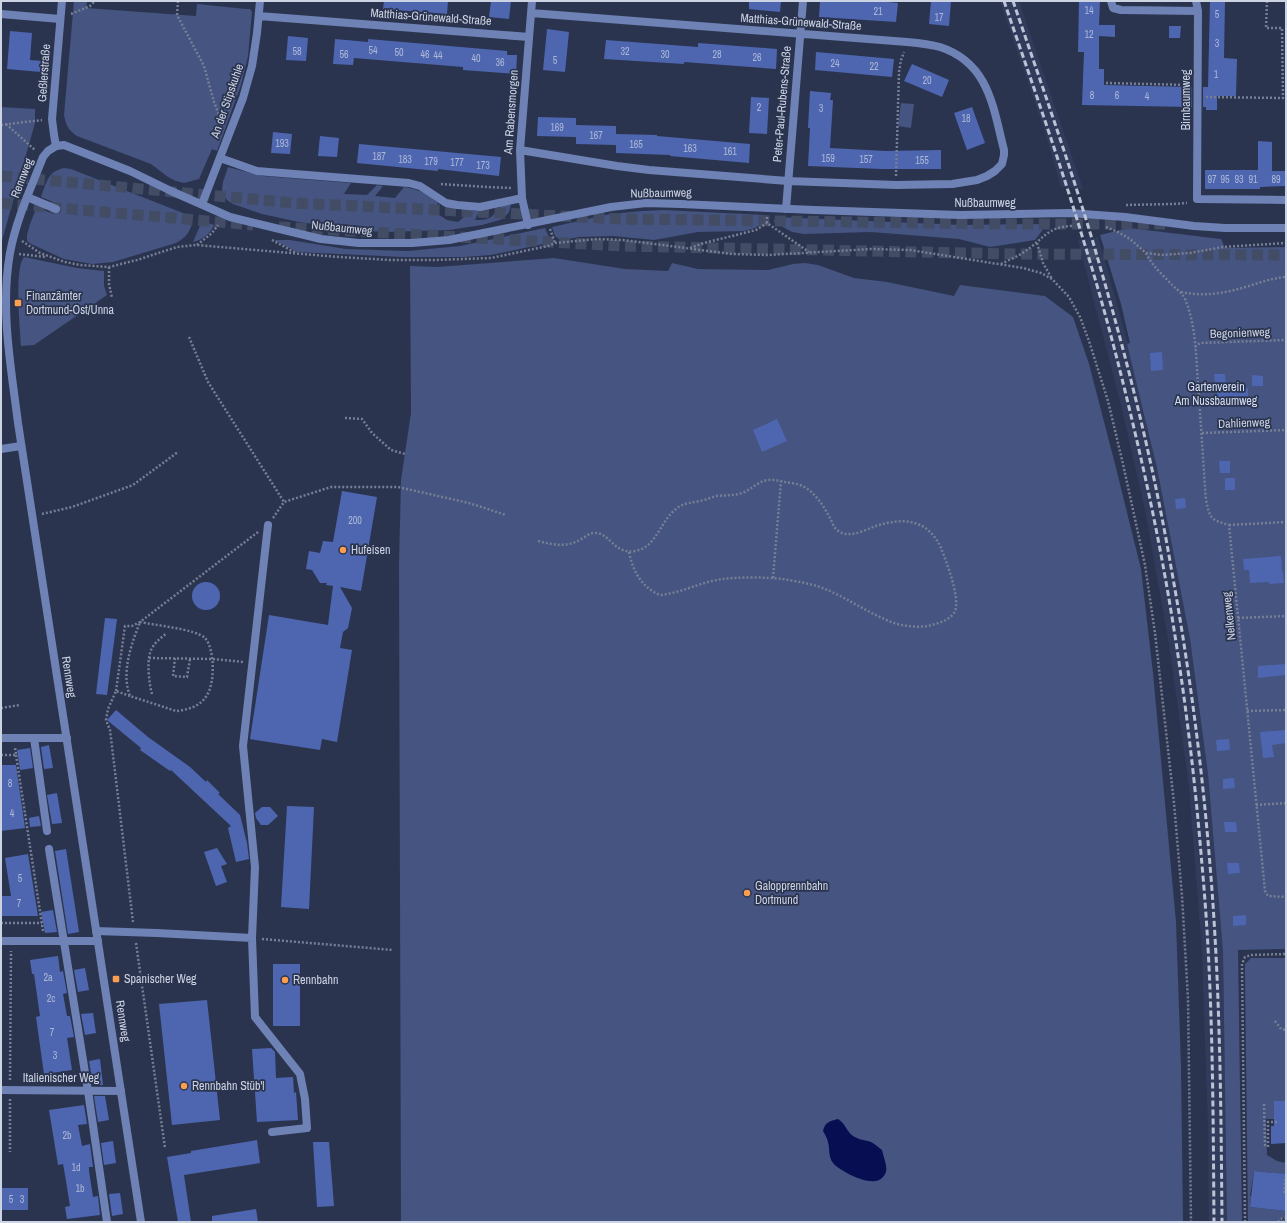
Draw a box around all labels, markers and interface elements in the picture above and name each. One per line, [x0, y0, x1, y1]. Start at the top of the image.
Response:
house number: 14 [1084, 4, 1094, 17]
street label: Matthias-Grünewald-Straße [370, 5, 492, 29]
house number: 21 [873, 5, 883, 18]
house number: 5 [1215, 8, 1220, 21]
street label: Matthias-Grünewald-Straße [740, 10, 862, 34]
house number: 17 [934, 11, 944, 24]
house number: 12 [1084, 28, 1094, 41]
house number: 3 [1215, 37, 1220, 50]
street label: Geßlerstraße [34, 44, 54, 102]
house number: 54 [368, 44, 378, 57]
house number: 58 [292, 45, 302, 58]
house number: 32 [620, 45, 630, 58]
street label: Peter-Paul-Rubens-Straße [769, 45, 795, 163]
house number: 50 [394, 46, 404, 59]
house number: 56 [339, 48, 349, 61]
house number: 46 [420, 48, 430, 61]
house number: 30 [660, 48, 670, 61]
house number: 28 [712, 48, 722, 61]
house number: 44 [433, 49, 443, 62]
house number: 26 [752, 51, 762, 64]
house number: 40 [471, 52, 481, 65]
house number: 5 [553, 54, 558, 67]
house number: 36 [495, 56, 505, 69]
house number: 24 [830, 57, 840, 70]
house number: 22 [869, 60, 879, 73]
street label: An der Stipskuhle [206, 62, 247, 141]
house number: 1 [1214, 68, 1219, 81]
street label: Am Rabensmorgen [500, 69, 522, 156]
street label: Birnbaumweg [1178, 69, 1194, 130]
house number: 20 [922, 74, 932, 87]
house number: 8 [1090, 89, 1095, 102]
house number: 6 [1115, 89, 1120, 102]
house number: 4 [1145, 90, 1150, 103]
house number: 2 [757, 101, 762, 114]
house number: 3 [819, 102, 824, 115]
house number: 18 [961, 112, 971, 125]
house number: 169 [550, 121, 564, 134]
house number: 167 [589, 129, 603, 142]
house number: 193 [275, 137, 289, 150]
house number: 165 [629, 138, 643, 151]
house number: 163 [683, 142, 697, 155]
house number: 161 [723, 145, 737, 158]
house number: 187 [372, 150, 386, 163]
house number: 159 [821, 152, 835, 165]
house number: 183 [398, 153, 412, 166]
house number: 157 [859, 153, 873, 166]
house number: 155 [915, 154, 929, 167]
street label: Rennweg [7, 155, 37, 200]
house number: 179 [424, 155, 438, 168]
house number: 177 [450, 156, 464, 169]
house number: 173 [476, 159, 490, 172]
house number: 97 [1207, 173, 1217, 186]
house number: 95 [1220, 173, 1230, 186]
house number: 93 [1234, 173, 1244, 186]
house number: 91 [1248, 173, 1258, 186]
house number: 89 [1271, 173, 1281, 186]
street label: Nußbaumweg [630, 184, 692, 202]
street label: Nußbaumweg [954, 195, 1016, 211]
street label: Nußbaumweg [311, 217, 374, 239]
place label: Finanzämter Dortmund-Ost/Unna [26, 288, 115, 318]
marker: Finanzämter Dortmund-Ost/Unna [13, 298, 23, 308]
street label: Begonienweg [1210, 324, 1271, 342]
park label: Gartenverein Am Nussbaumweg [1174, 379, 1258, 409]
street label: Dahlienweg [1218, 414, 1271, 432]
house number: 200 [348, 514, 362, 527]
place label: Hufeisen [351, 542, 390, 558]
marker: Hufeisen [338, 545, 348, 555]
street label: Nelkenweg [1218, 590, 1240, 641]
street label: Rennweg [58, 655, 80, 699]
house number: 8 [8, 777, 13, 790]
house number: 4 [10, 807, 15, 820]
house number: 5 [18, 872, 23, 885]
place label: Galopprennbahn Dortmund [755, 878, 828, 908]
marker: Galopprennbahn Dortmund [742, 888, 752, 898]
house number: 7 [17, 897, 22, 910]
house number: 2a [43, 971, 53, 984]
place label: Spanischer Weg [124, 971, 197, 987]
place label: Rennbahn [293, 972, 338, 988]
marker: Spanischer Weg [111, 974, 121, 984]
marker: Rennbahn [280, 975, 290, 985]
house number: 2c [47, 992, 55, 1005]
street label: Rennweg [112, 999, 134, 1043]
house number: 7 [50, 1026, 55, 1039]
house number: 3 [53, 1049, 58, 1062]
street label: Italienischer Weg [23, 1070, 100, 1086]
place label: Rennbahn Stüb'l [192, 1078, 264, 1094]
marker: Rennbahn Stüb'l [179, 1081, 189, 1091]
house number: 2b [62, 1129, 72, 1142]
house number: 1d [71, 1161, 81, 1174]
house number: 1b [75, 1182, 85, 1195]
house number: 5 [9, 1193, 14, 1206]
house number: 3 [20, 1193, 25, 1206]

